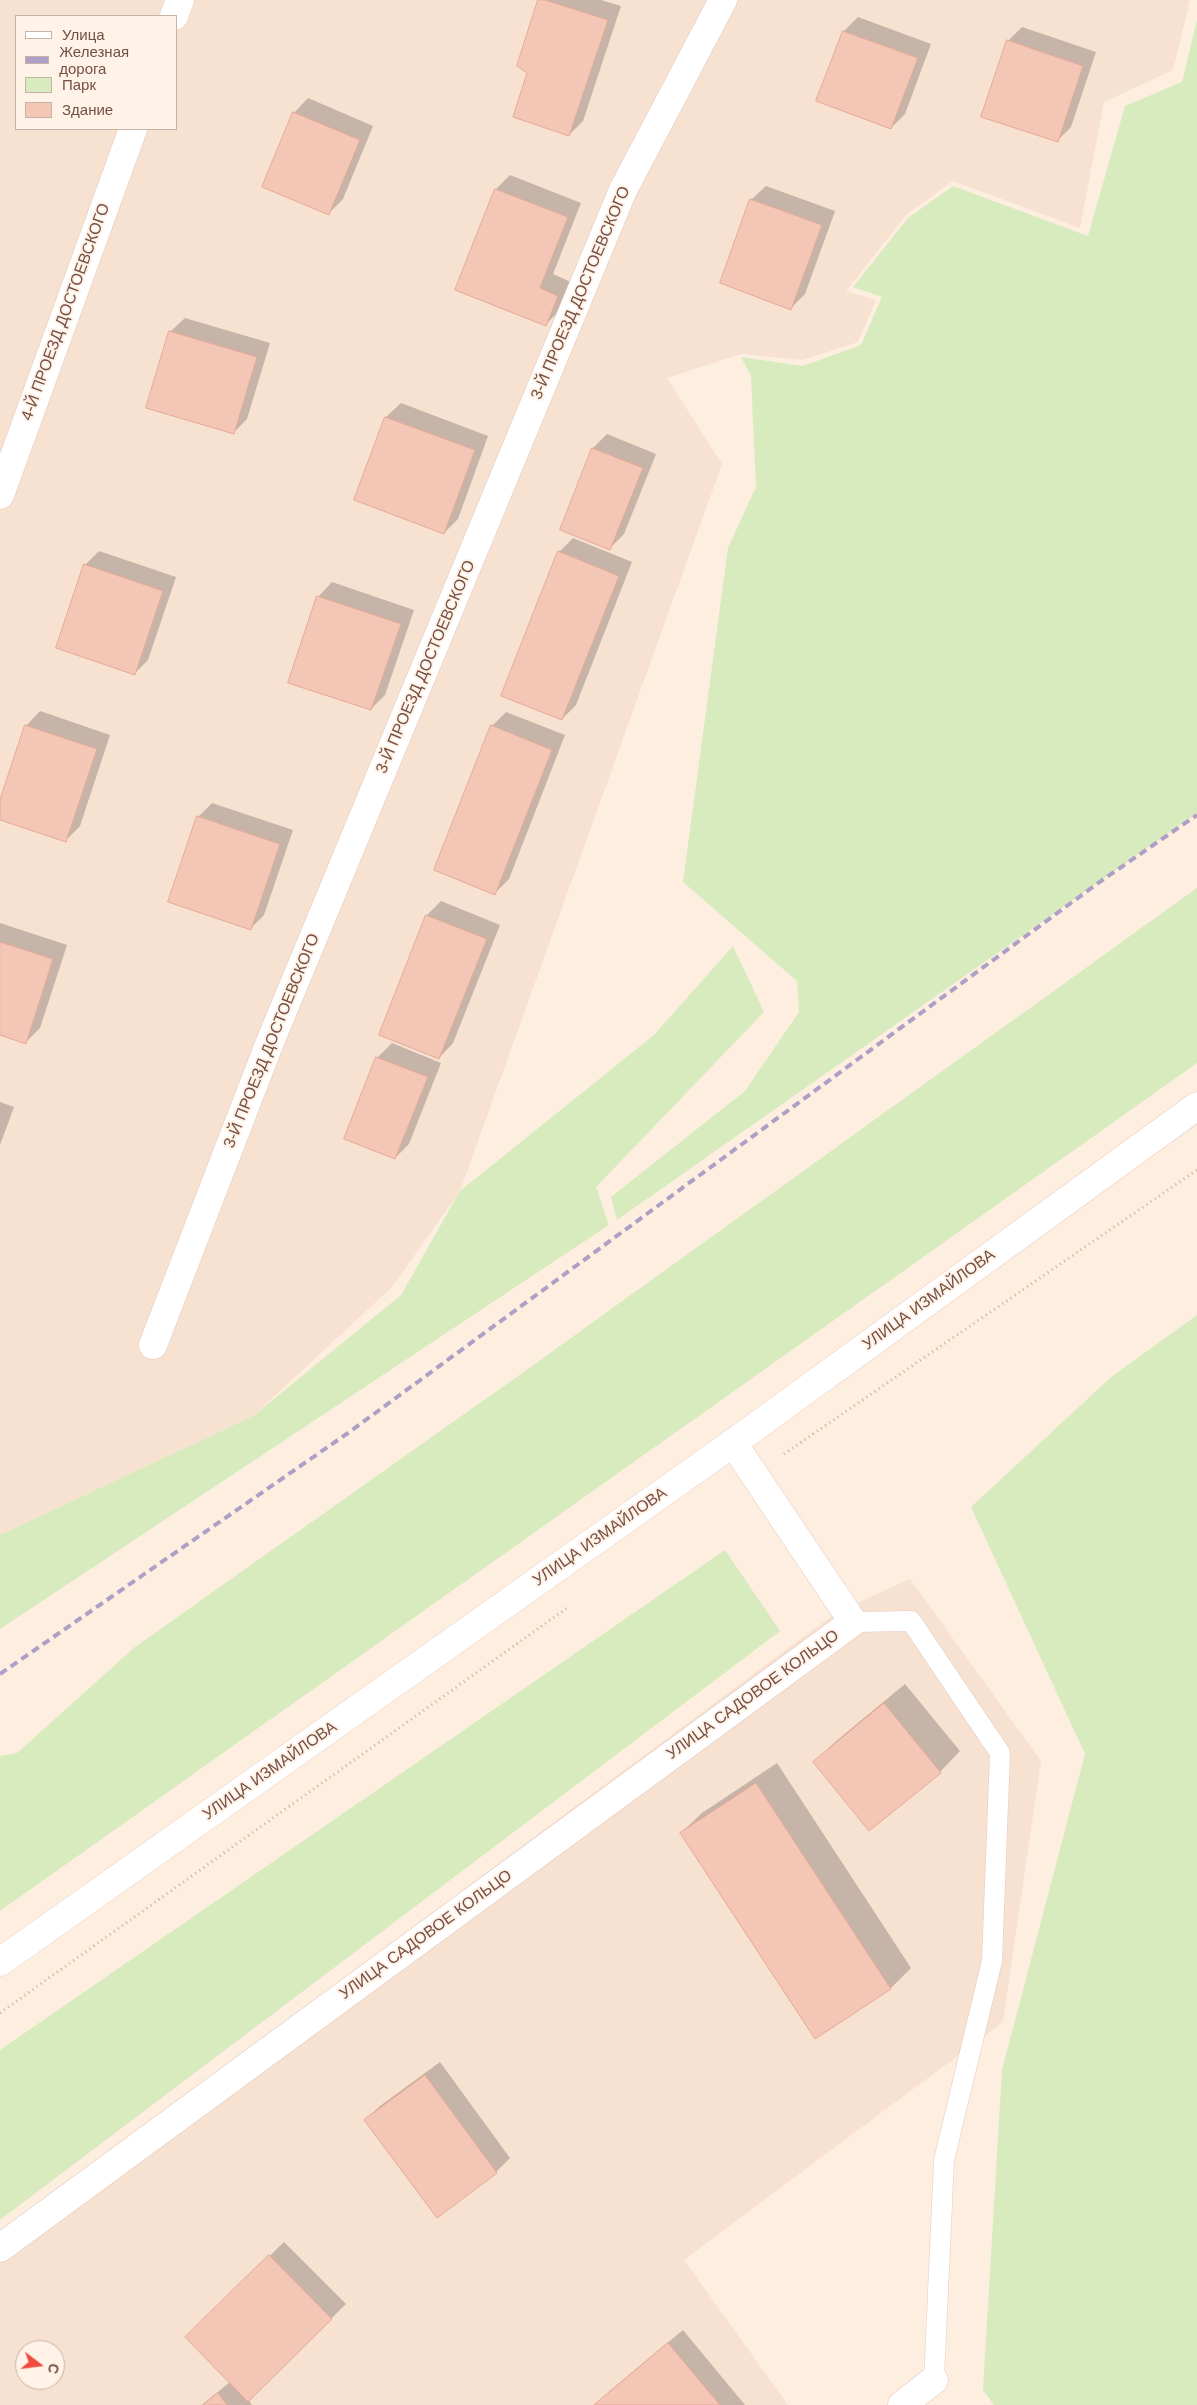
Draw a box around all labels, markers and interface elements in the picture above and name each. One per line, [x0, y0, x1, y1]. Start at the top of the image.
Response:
legend [15, 15, 178, 130]
text: Улица [62, 26, 105, 43]
text: Железная дорога [59, 43, 129, 77]
text: Парк [62, 76, 96, 93]
text: Здание [62, 101, 113, 118]
street label: 3-Й ПРОЕЗД ДОСТОЕВСКОГО [527, 184, 635, 402]
street label: 4-Й ПРОЕЗД ДОСТОЕВСКОГО [18, 201, 114, 423]
street label: 3-Й ПРОЕЗД ДОСТОЕВСКОГО [372, 558, 480, 776]
street label: 3-Й ПРОЕЗД ДОСТОЕВСКОГО [220, 931, 324, 1151]
street label: УЛИЦА ИЗМАЙЛОВА [859, 1246, 999, 1354]
street label: УЛИЦА ИЗМАЙЛОВА [529, 1484, 671, 1590]
street label: УЛИЦА САДОВОЕ КОЛЬЦО [663, 1626, 843, 1764]
street label: УЛИЦА ИЗМАЙЛОВА [199, 1718, 341, 1824]
street label: УЛИЦА САДОВОЕ КОЛЬЦО [336, 1866, 516, 2004]
north arrow [15, 2340, 65, 2390]
text: С [44, 2362, 63, 2376]

